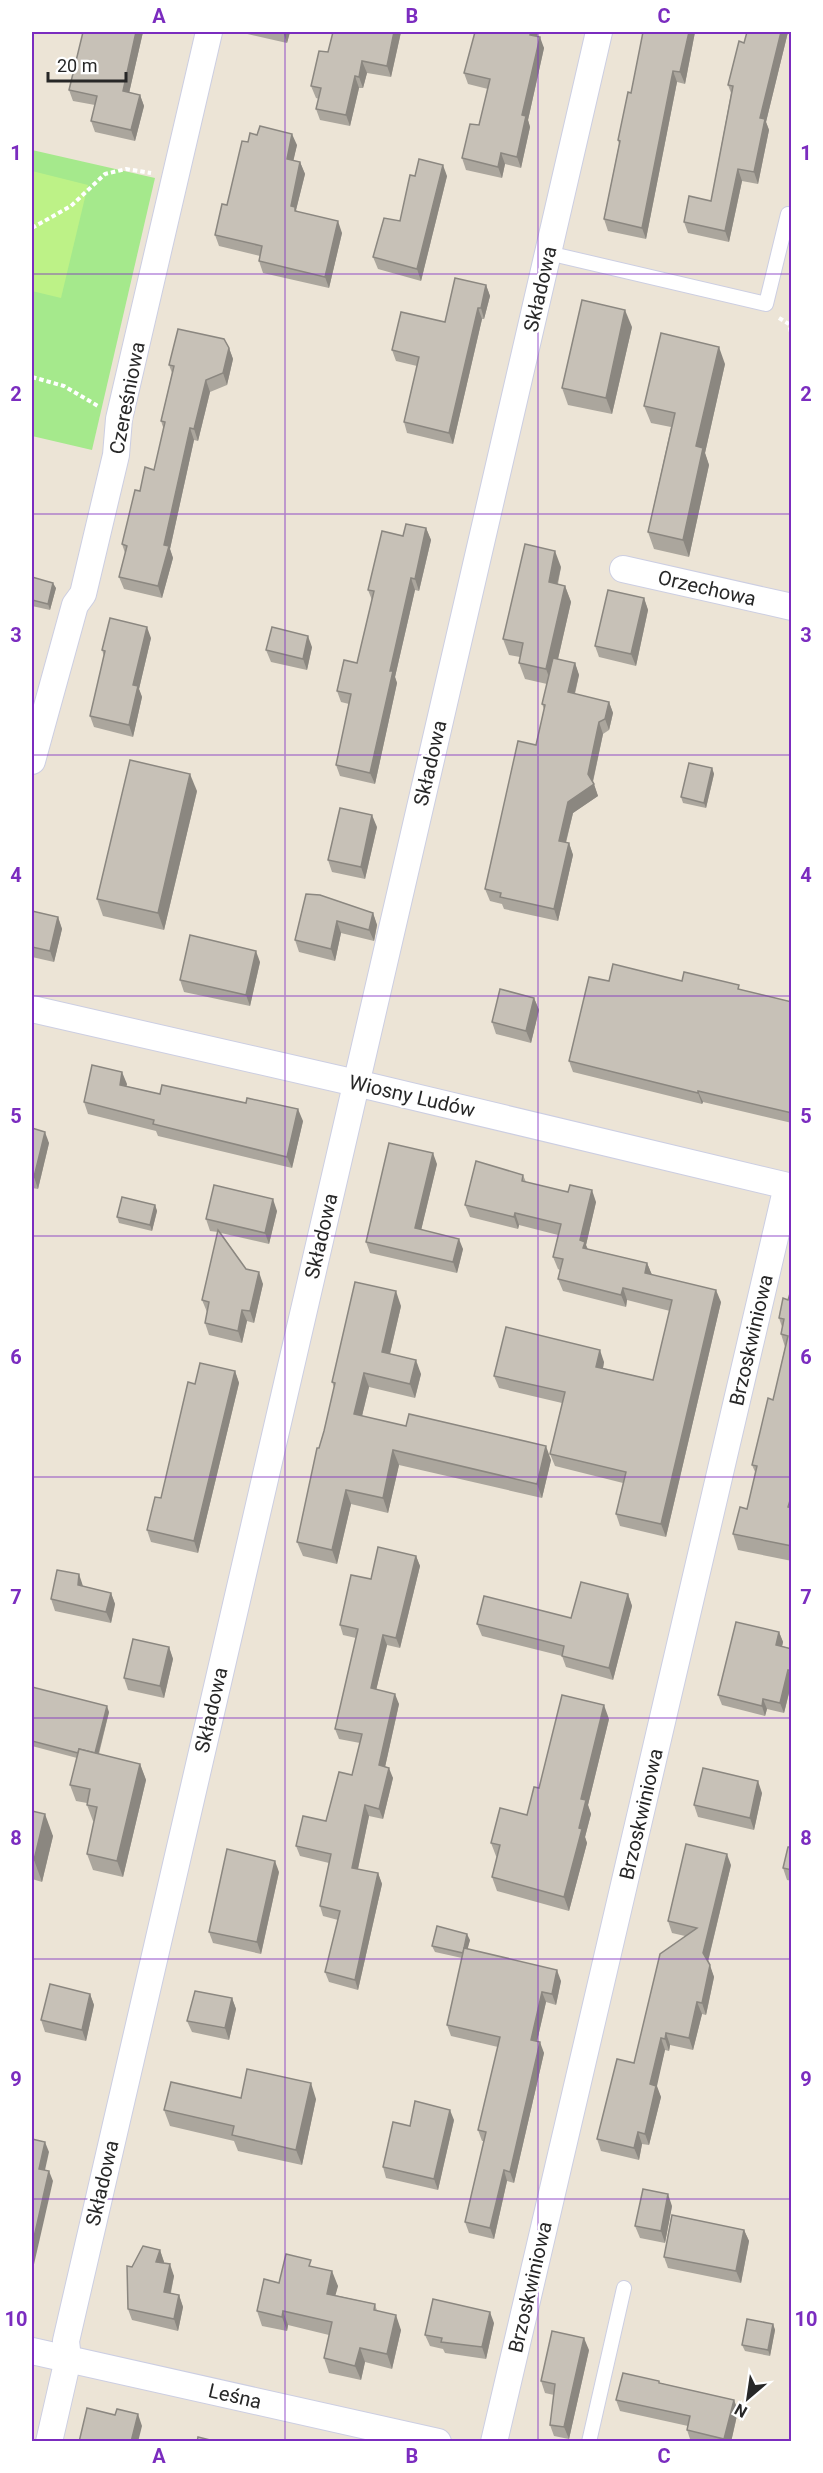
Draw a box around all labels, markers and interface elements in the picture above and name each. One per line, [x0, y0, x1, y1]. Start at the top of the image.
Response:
text: A [152, 4, 166, 28]
text: B [406, 4, 418, 28]
text: C [657, 4, 671, 28]
scale bar [48, 45, 126, 83]
text: 20 m [57, 55, 97, 76]
text: 1 [10, 141, 22, 165]
text: 1 [800, 141, 812, 165]
street label: Składowa [519, 244, 561, 334]
street label: Czereśniowa [104, 340, 150, 456]
text: 2 [10, 382, 22, 406]
text: 2 [800, 382, 812, 406]
street label: Orzechowa [656, 565, 758, 611]
text: 3 [10, 623, 22, 647]
text: 3 [800, 623, 812, 647]
street label: Składowa [409, 718, 451, 808]
text: 4 [10, 863, 22, 887]
text: 4 [800, 863, 812, 887]
street label: Wiosny Ludów [347, 1070, 477, 1122]
text: 5 [10, 1104, 22, 1128]
text: 5 [800, 1104, 812, 1128]
street label: Składowa [300, 1191, 342, 1281]
street label: Brzoskwiniowa [724, 1272, 778, 1408]
text: 6 [10, 1345, 22, 1369]
text: 6 [800, 1345, 812, 1369]
text: 7 [10, 1585, 22, 1609]
text: 7 [800, 1585, 812, 1609]
street label: Składowa [190, 1665, 232, 1755]
street label: Brzoskwiniowa [614, 1746, 668, 1882]
text: 8 [10, 1826, 22, 1850]
text: 8 [800, 1826, 812, 1850]
text: 9 [10, 2067, 22, 2091]
text: 9 [800, 2067, 812, 2091]
street label: Składowa [81, 2138, 123, 2228]
street label: Brzoskwiniowa [503, 2219, 557, 2355]
text: 10 [5, 2307, 27, 2331]
text: 10 [795, 2307, 817, 2331]
north arrow [718, 2368, 778, 2428]
street label: Leśna [206, 2378, 264, 2414]
text: N [731, 2400, 751, 2422]
text: A [152, 2444, 166, 2468]
text: B [406, 2444, 418, 2468]
text: C [657, 2444, 671, 2468]

